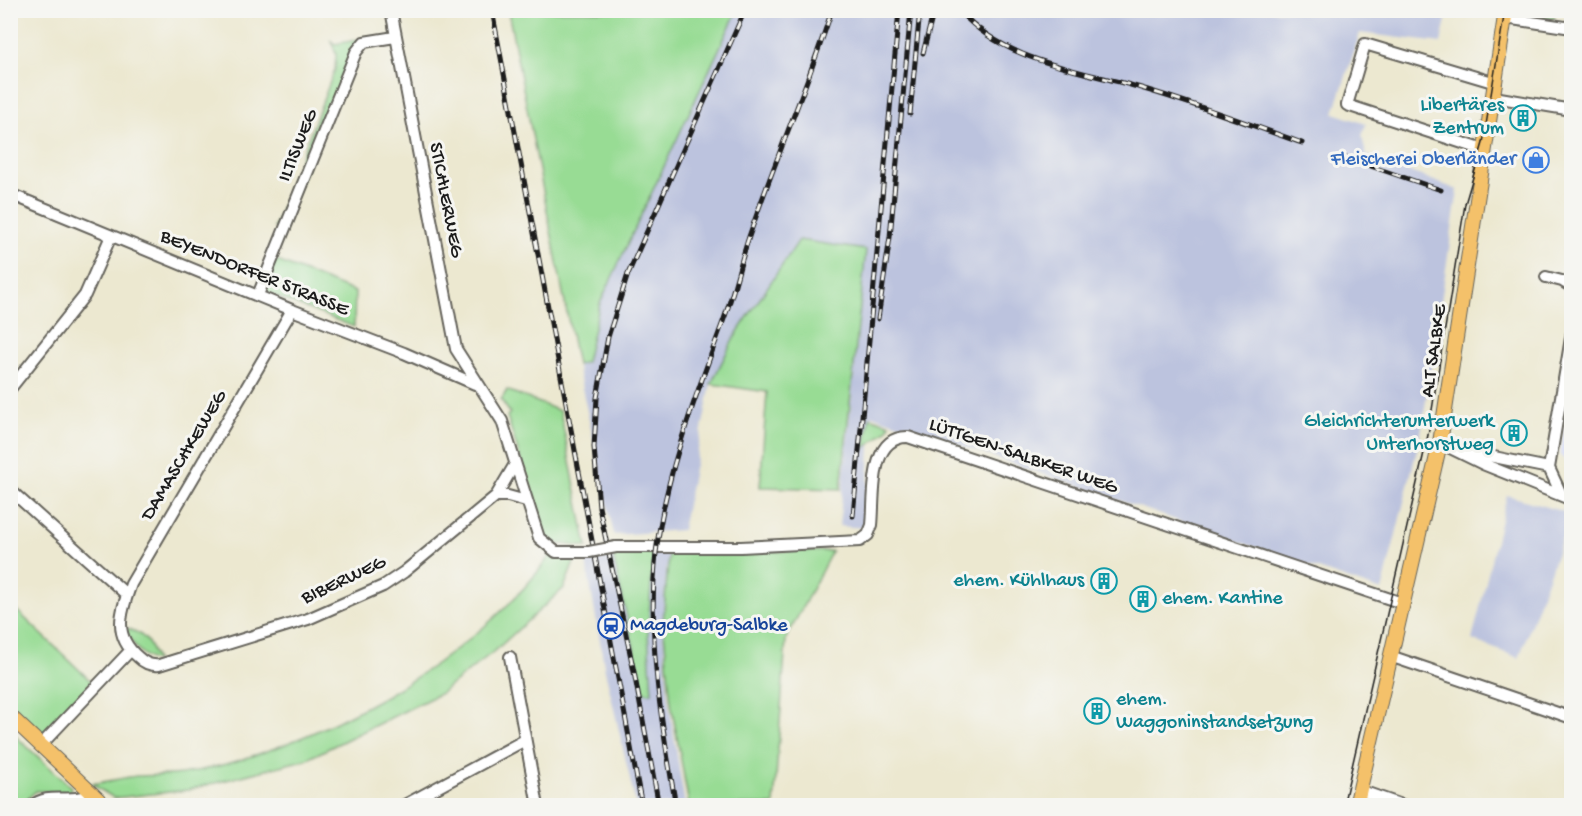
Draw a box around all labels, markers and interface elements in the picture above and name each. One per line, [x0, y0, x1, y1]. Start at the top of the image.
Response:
place label: Libertäres Zentrum [1420, 95, 1505, 141]
building icon: Libertäres Zentrum [1508, 103, 1538, 133]
street label: ILTISWEG [274, 105, 324, 186]
street label: STICHLERWEG [423, 141, 468, 261]
shop icon: Fleischerei Oberländer [1521, 145, 1551, 175]
place label: Fleischerei Oberländer [1330, 149, 1518, 172]
street label: BEYENDORFER STRASSE [155, 225, 353, 323]
street label: ALT SALBKE [1417, 302, 1453, 399]
street label: DAMASCHKEWEG [136, 386, 234, 527]
place label: Gleichrichterunterwerk Unterhorstweg [1304, 411, 1496, 457]
street label: LÜTTGEN-SALBKER WEG [926, 414, 1122, 501]
building icon: Gleichrichterunterwerk Unterhorstweg [1499, 418, 1529, 448]
street label: BIBERWEG [297, 551, 391, 611]
building icon: ehem. Kühlhaus [1089, 566, 1119, 596]
place label: ehem. Kühlhaus [953, 570, 1085, 593]
building icon: ehem. Kantine [1128, 584, 1158, 614]
place label: ehem. Kantine [1162, 588, 1283, 611]
station icon: Magdeburg-Salbke [596, 611, 626, 641]
place label: Magdeburg-Salbke [630, 615, 788, 638]
place label: ehem. Waggoninstandsetzung [1116, 689, 1313, 735]
building icon: ehem. Waggoninstandsetzung [1082, 696, 1112, 726]

